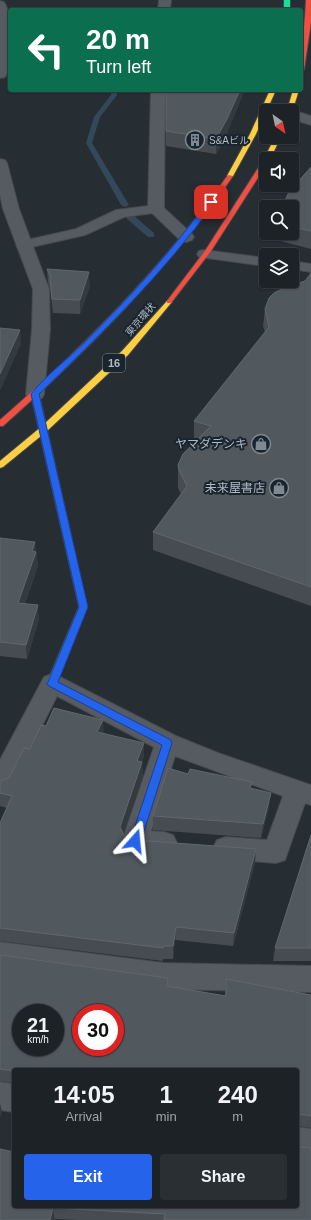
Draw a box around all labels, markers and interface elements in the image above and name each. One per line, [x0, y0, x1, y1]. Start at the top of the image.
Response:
icon: left [20, 24, 72, 76]
text: 20 m [86, 24, 150, 55]
text: Turn left [86, 57, 151, 77]
north arrow [259, 104, 299, 144]
map controls [259, 104, 299, 288]
building icon: S&Aビル [184, 129, 206, 151]
place label: S&Aビル [209, 135, 249, 146]
button: sound [259, 152, 299, 192]
pin [194, 185, 228, 219]
icon: arrive [200, 191, 222, 213]
button: search [259, 200, 299, 240]
button: layers [259, 248, 299, 288]
street label: 東京環状 [123, 301, 158, 338]
road number: 16 [103, 354, 125, 372]
shop icon: ヤマダデンキ [250, 433, 272, 455]
place label: ヤマダデンキ [175, 437, 247, 451]
shop icon: 未来屋書店 [268, 477, 290, 499]
place label: 未来屋書店 [205, 481, 265, 495]
position arrow [114, 820, 156, 862]
speed limit sign: 30 [72, 1004, 124, 1056]
text: 21 [27, 1014, 49, 1036]
text: km/h [27, 1034, 49, 1045]
text: 14:05 [53, 1081, 115, 1108]
text: 1 [159, 1081, 173, 1108]
text: 240 [218, 1081, 258, 1108]
text: Arrival [65, 1109, 102, 1124]
text: min [156, 1109, 177, 1124]
text: m [232, 1109, 243, 1124]
button: Exit [24, 1154, 152, 1200]
button: Share [160, 1154, 287, 1200]

